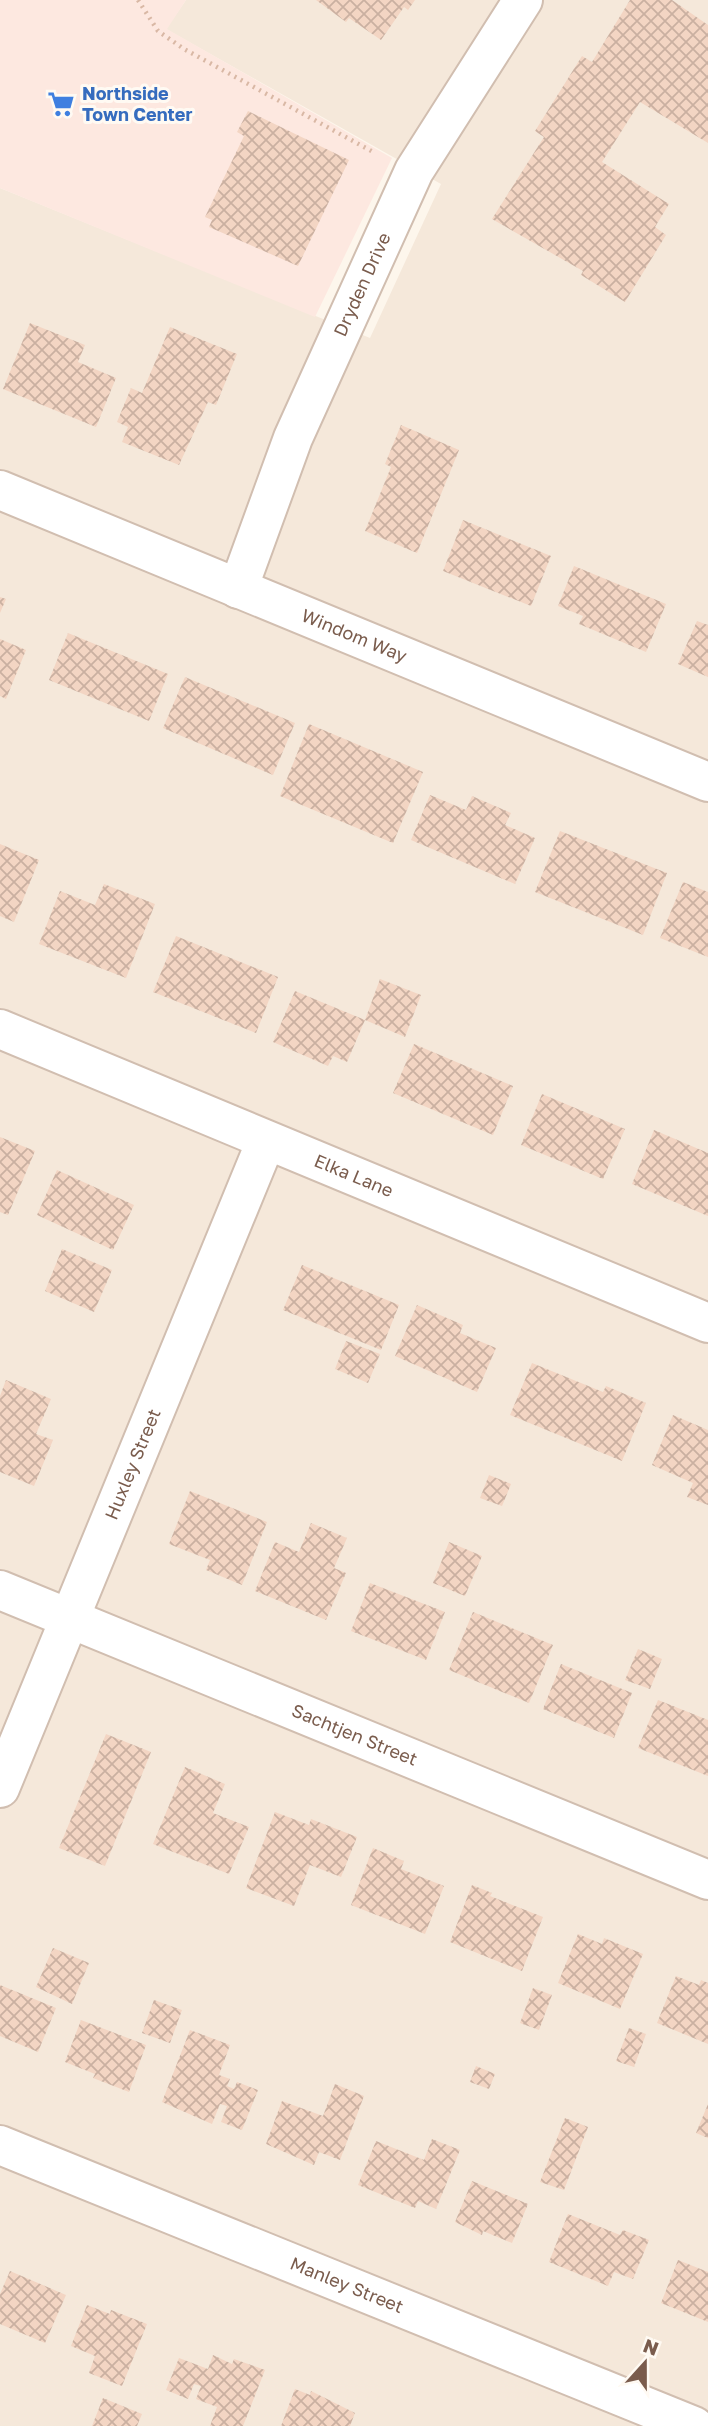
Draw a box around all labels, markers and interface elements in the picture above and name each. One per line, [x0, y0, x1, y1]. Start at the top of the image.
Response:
place label: Northside Town Center [82, 82, 192, 125]
supermarket icon: Northside Town Center [46, 89, 76, 119]
street label: Dryden Drive [328, 229, 395, 340]
street label: Windom Way [298, 604, 410, 667]
street label: Elka Lane [311, 1149, 397, 1201]
street label: Huxley Street [100, 1405, 165, 1523]
street label: Sachtjen Street [289, 1699, 421, 1770]
street label: Manley Street [287, 2252, 407, 2317]
north arrow [610, 2328, 680, 2398]
text: N [640, 2333, 662, 2360]

